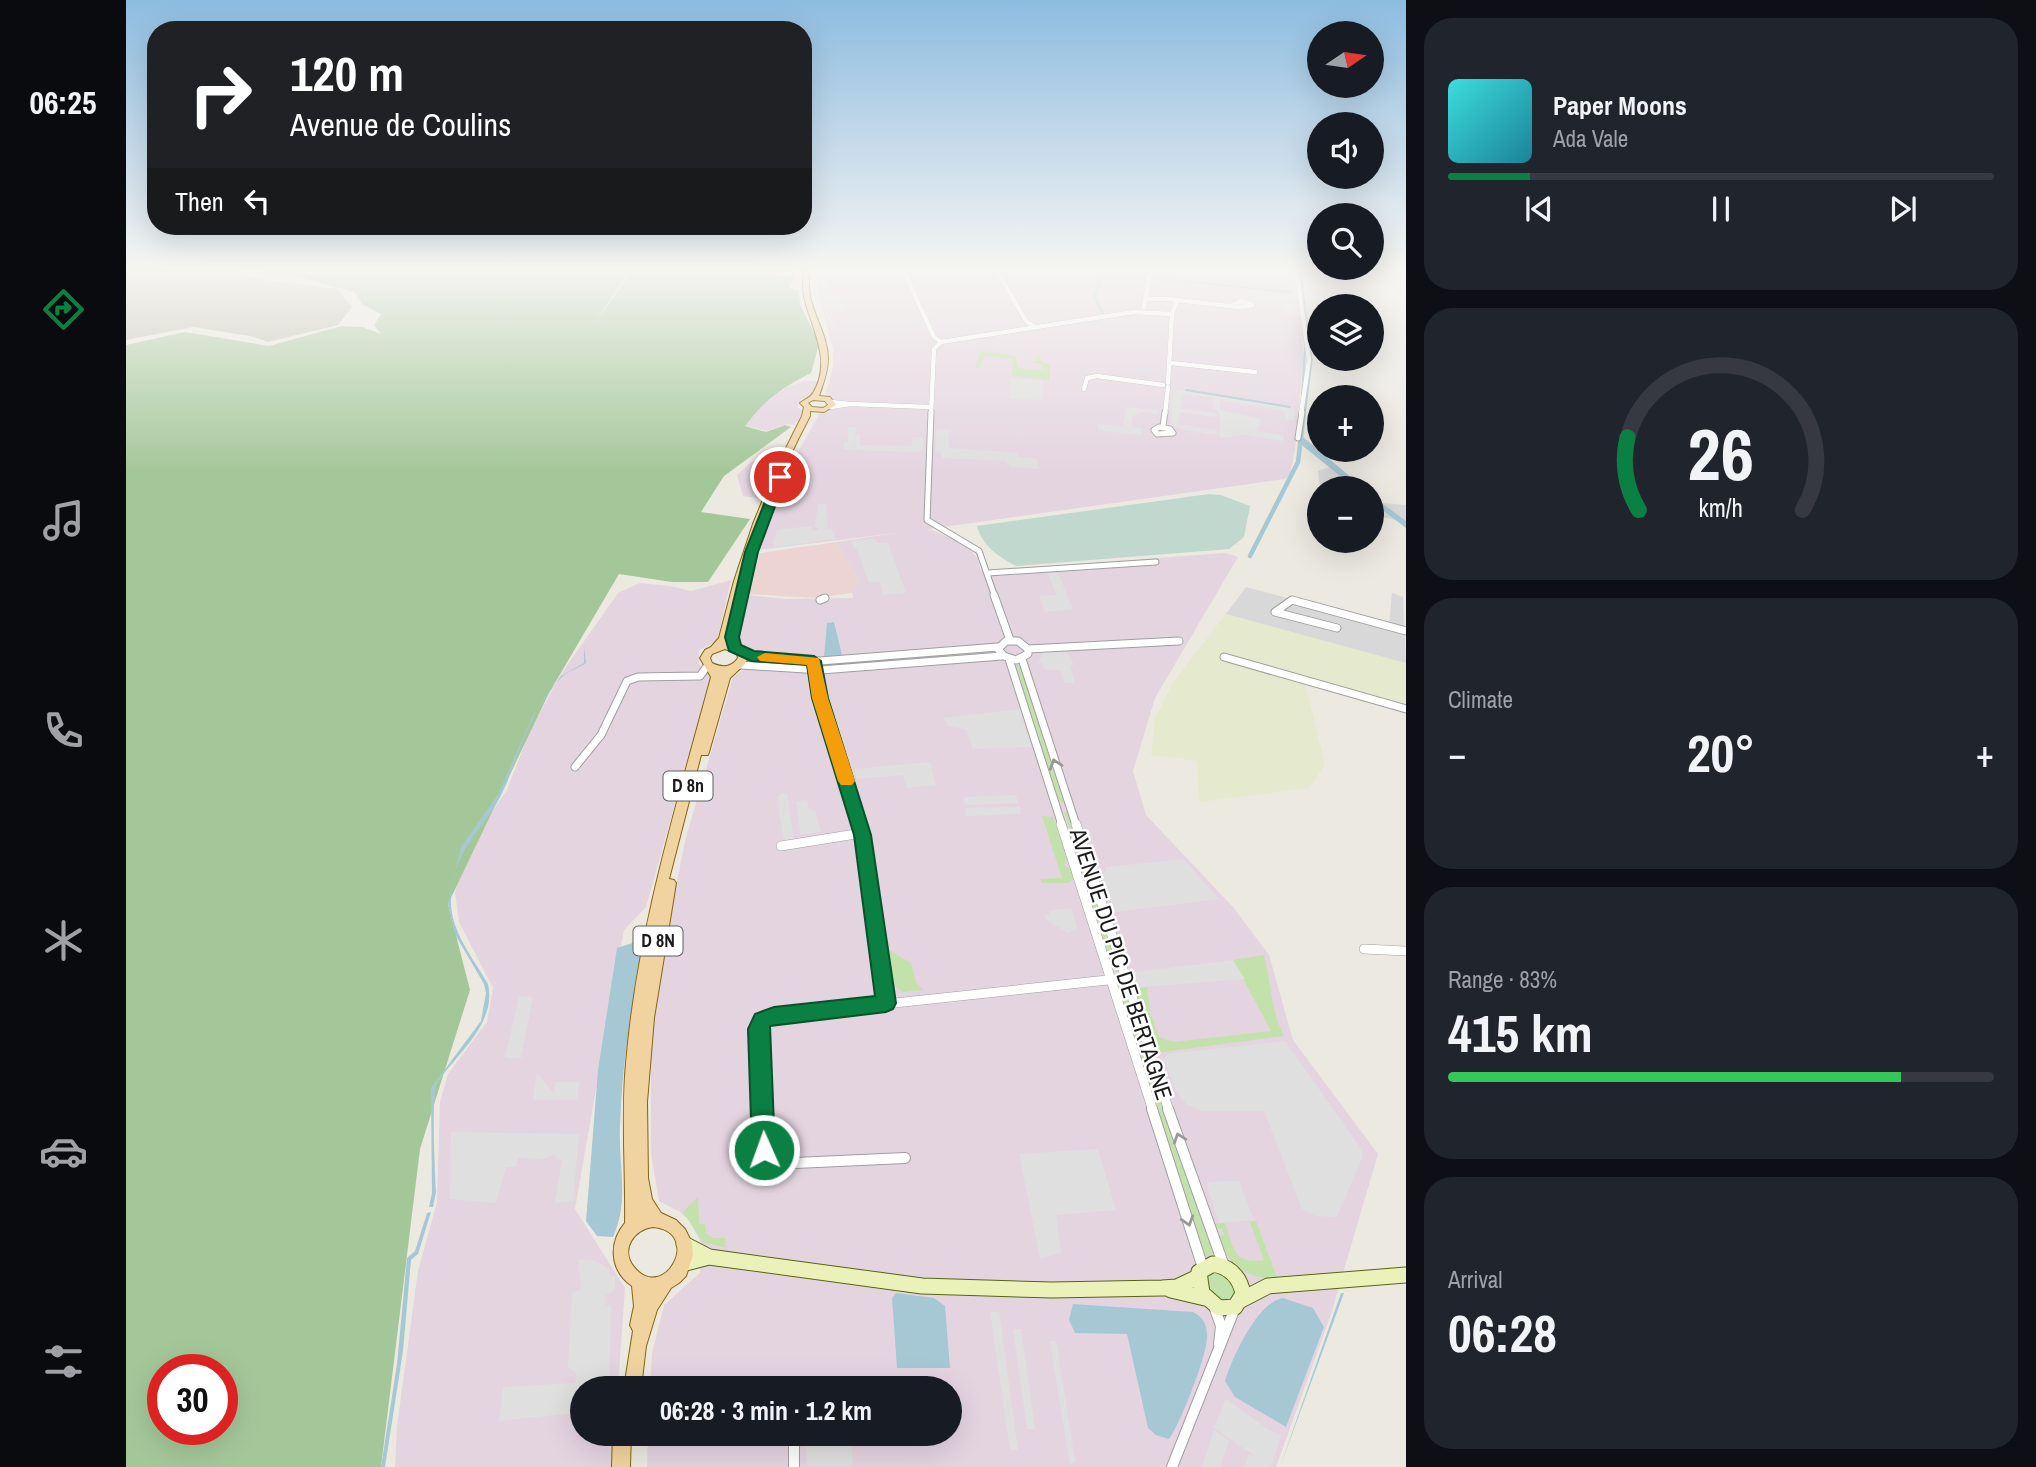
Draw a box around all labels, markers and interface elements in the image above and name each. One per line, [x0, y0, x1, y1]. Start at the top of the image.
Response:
north arrow [1307, 21, 1384, 98]
map controls [1307, 21, 1384, 553]
text: 120 m [290, 40, 404, 106]
icon: right [175, 49, 266, 140]
text: 06:25 [29, 81, 97, 124]
text: Paper Moons [1553, 88, 1687, 123]
text: Avenue de Coulins [290, 103, 511, 146]
button: sound [1307, 112, 1384, 189]
text: Ada Vale [1553, 123, 1628, 154]
icon: left [238, 182, 276, 220]
text: Then [175, 184, 224, 219]
icon: previous [1520, 190, 1558, 228]
icon: pause [1702, 190, 1740, 228]
icon: next [1884, 190, 1922, 228]
button: search [1307, 203, 1384, 280]
icon: directions [39, 285, 88, 334]
button: layers [1307, 294, 1384, 371]
button: + [1307, 385, 1384, 462]
text: 26 [1688, 405, 1754, 503]
pin [750, 447, 810, 507]
icon: arrive [761, 458, 799, 496]
button: − [1307, 476, 1384, 553]
text: km/h [1699, 490, 1743, 524]
icon: music [39, 496, 88, 545]
text: Climate [1448, 684, 1513, 715]
icon: phone [39, 706, 88, 755]
text: 20° [1687, 718, 1755, 788]
text: − [1448, 728, 1466, 779]
text: + [1976, 728, 1994, 779]
one-way arrow [1049, 758, 1064, 770]
road number: D 8n [664, 772, 712, 800]
street label: AVENUE DU PIC DE BERTAGNE [1063, 823, 1180, 1104]
icon: climate [39, 916, 88, 965]
road number: D 8N [634, 926, 682, 956]
text: Range · 83% [1448, 964, 1557, 995]
text: 415 km [1448, 998, 1593, 1068]
position arrow [727, 1113, 801, 1187]
icon: car [39, 1127, 88, 1176]
one-way arrow [1173, 1132, 1187, 1145]
one-way arrow [1180, 1214, 1195, 1226]
text: Arrival [1448, 1264, 1503, 1295]
text: 06:28 [1448, 1298, 1557, 1368]
icon: filters [39, 1337, 88, 1386]
speed limit sign: 30 [147, 1354, 238, 1445]
text: 06:28 · 3 min · 1.2 km [660, 1393, 872, 1428]

